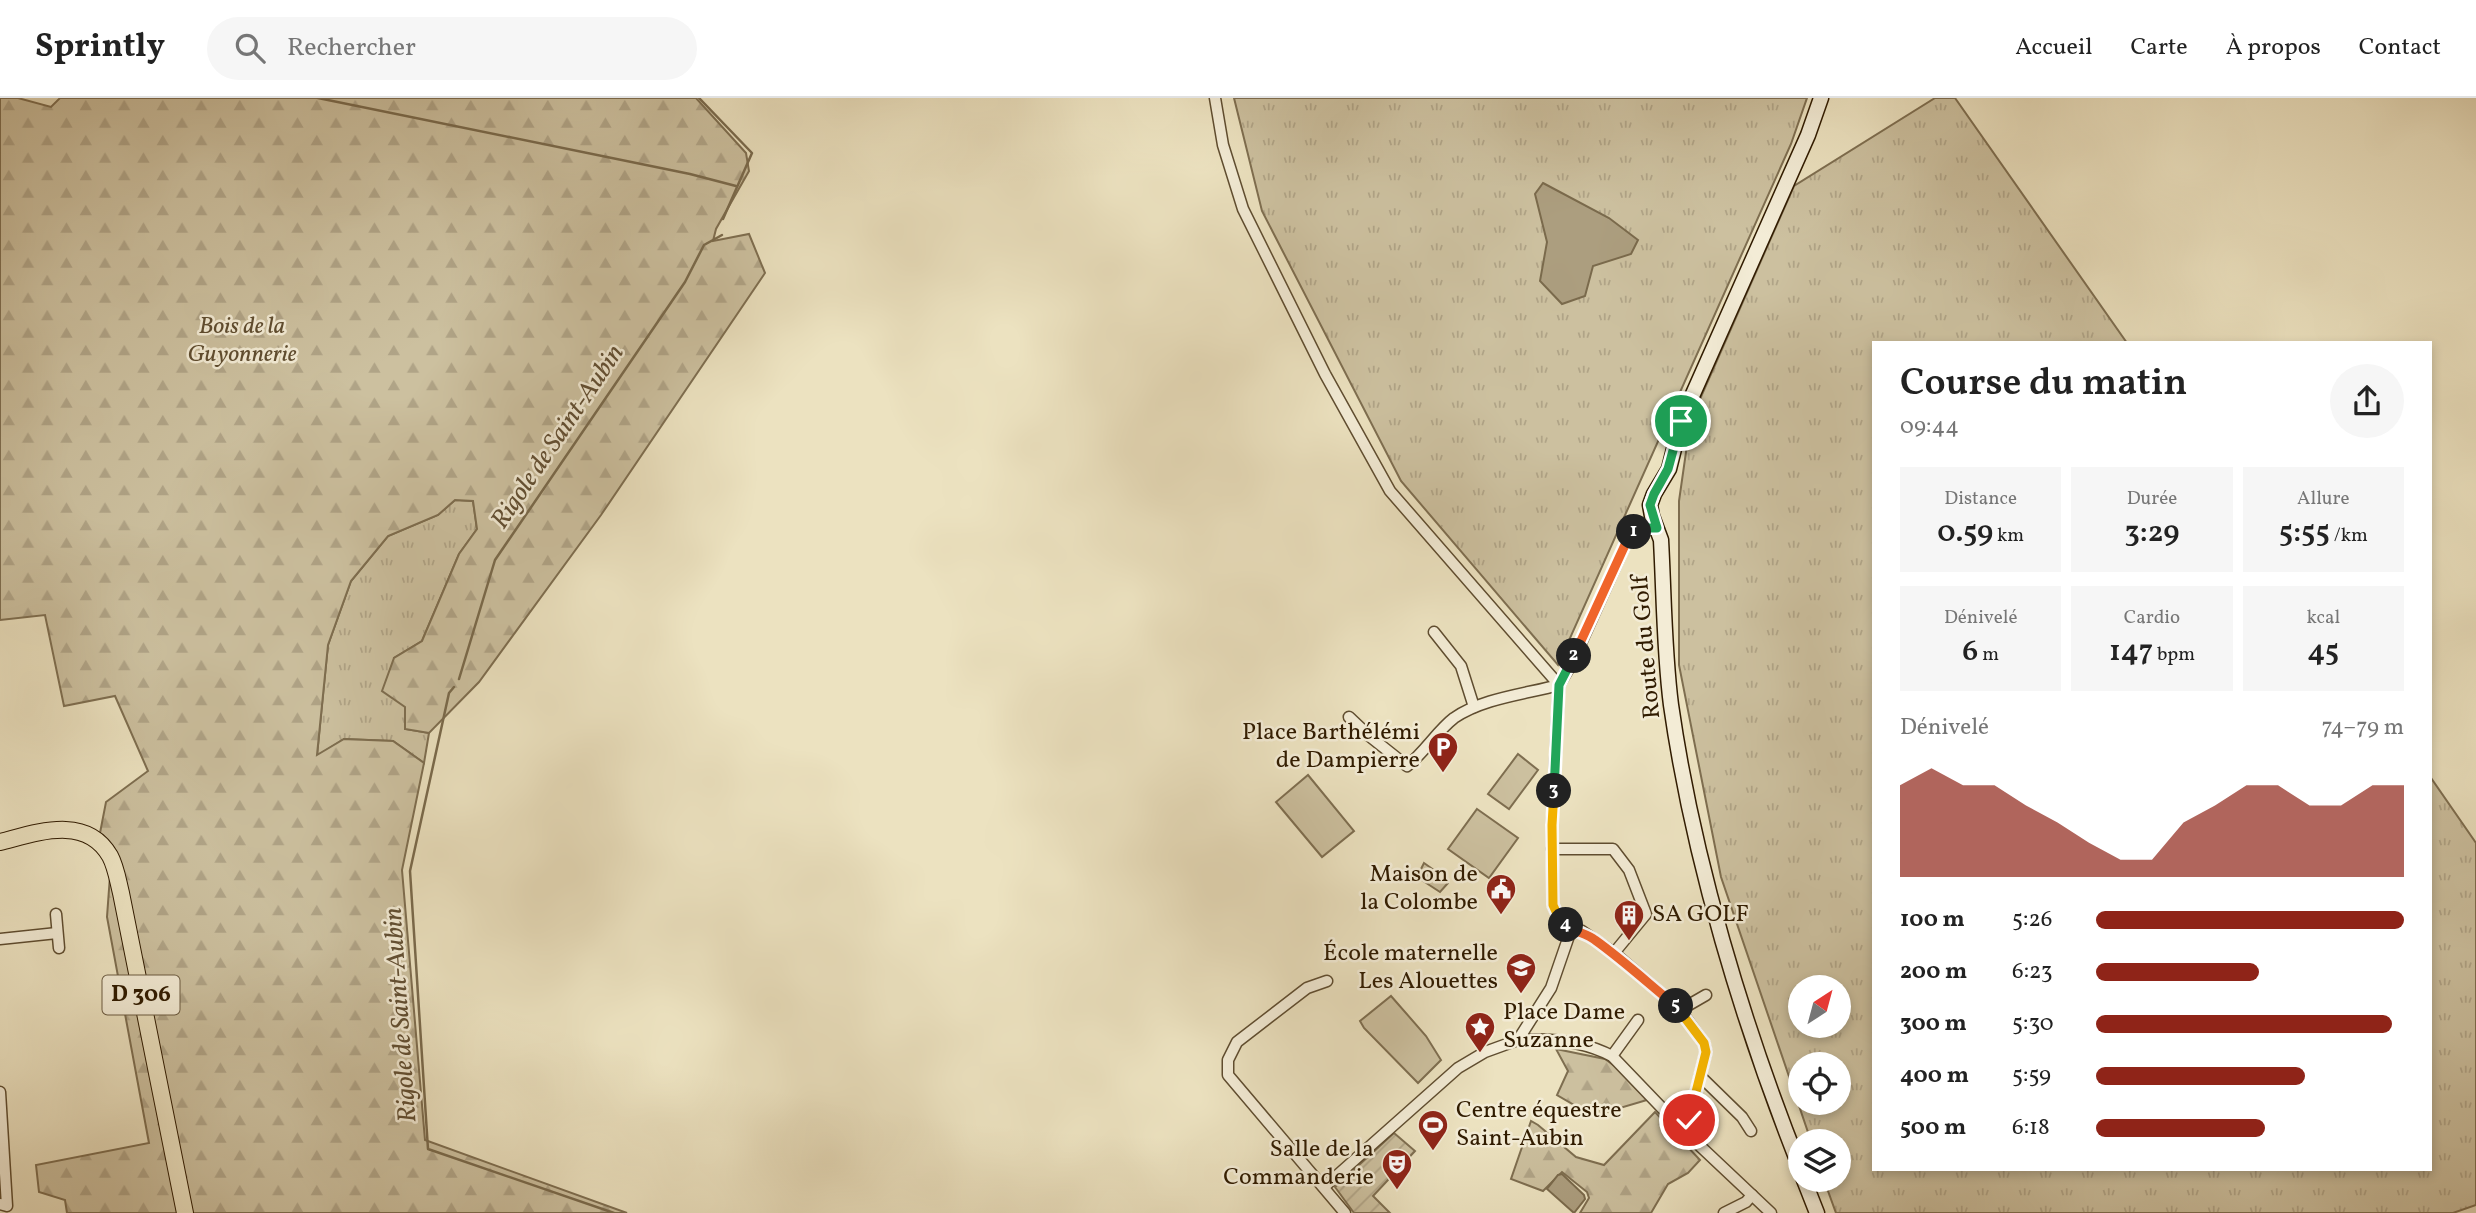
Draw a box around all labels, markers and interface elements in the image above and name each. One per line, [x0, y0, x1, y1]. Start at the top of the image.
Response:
search box [207, 17, 697, 80]
text: Sprintly [35, 25, 165, 71]
icon: search [231, 29, 269, 67]
text: Rechercher [287, 30, 416, 66]
text: Accueil [2015, 31, 2092, 65]
text: Carte [2130, 31, 2188, 65]
text: À propos [2226, 31, 2321, 65]
text: Contact [2359, 31, 2441, 65]
park label: Bois de la Guyonnerie [188, 310, 297, 372]
water label: Rigole de Saint-Aubin [483, 338, 633, 536]
text: Course du matin [1900, 358, 2187, 411]
button: share [2330, 364, 2404, 438]
pin [1651, 391, 1711, 451]
icon: arrive [1662, 402, 1700, 440]
text: 09:44 [1900, 411, 1959, 443]
text: Distance [1944, 486, 2017, 512]
text: Durée [2127, 486, 2177, 512]
text: Allure [2297, 486, 2350, 512]
text: 0.59 [1937, 512, 1993, 554]
text: 3:29 [2124, 512, 2180, 554]
text: 5:55 [2279, 512, 2330, 554]
pin: 1 [1616, 514, 1652, 550]
text: 1 [1630, 518, 1637, 544]
text: km [1993, 523, 2024, 549]
text: /km [2330, 523, 2368, 549]
street label: Route du Golf [1624, 571, 1670, 720]
text: Dénivelé [1944, 605, 2017, 631]
text: Cardio [2124, 605, 2180, 631]
text: kcal [2306, 605, 2340, 631]
text: 6 [1962, 631, 1978, 673]
text: 147 [2109, 631, 2153, 673]
text: 45 [2307, 631, 2339, 673]
pin: 2 [1556, 638, 1592, 674]
text: 2 [1569, 642, 1578, 668]
text: m [1978, 642, 1999, 668]
text: bpm [2153, 642, 2195, 668]
text: Dénivelé [1900, 712, 1989, 744]
text: 74–79 m [2321, 712, 2404, 744]
place label: Place Barthélémi de Dampierre [1242, 716, 1420, 778]
parking icon: Place Barthélémi de Dampierre [1426, 730, 1460, 774]
pin: 3 [1536, 774, 1572, 808]
text: 3 [1549, 777, 1558, 803]
place label: Maison de la Colombe [1360, 858, 1478, 920]
public building icon: Maison de la Colombe [1484, 872, 1518, 916]
building icon: SA GOLF [1612, 898, 1646, 942]
place label: SA GOLF [1652, 898, 1749, 932]
text: 100 m [1900, 904, 1965, 936]
text: 5:26 [2012, 904, 2052, 936]
water label: Rigole de Saint-Aubin [376, 906, 426, 1124]
pin: 4 [1548, 908, 1584, 942]
text: 4 [1560, 911, 1571, 937]
place label: École maternelle Les Alouettes [1323, 937, 1498, 999]
school or university icon: École maternelle Les Alouettes [1504, 951, 1538, 995]
text: 200 m [1900, 956, 1967, 988]
text: 6:23 [2012, 956, 2053, 988]
road number: D 306 [102, 975, 180, 1014]
north arrow [1788, 975, 1852, 1038]
map controls [1788, 975, 1851, 1192]
pin: 5 [1658, 988, 1694, 1024]
text: 5 [1671, 992, 1680, 1018]
place label: Place Dame Suzanne [1503, 996, 1625, 1058]
text: 300 m [1900, 1008, 1967, 1040]
text: 5:30 [2012, 1008, 2054, 1040]
place icon: Place Dame Suzanne [1463, 1010, 1497, 1054]
button: locate [1788, 1052, 1851, 1115]
text: 400 m [1900, 1060, 1969, 1092]
text: 5:59 [2012, 1060, 2051, 1092]
pin [1659, 1090, 1719, 1150]
place label: Centre équestre Saint-Aubin [1456, 1094, 1622, 1156]
icon: check [1670, 1101, 1708, 1139]
sports icon: Centre équestre Saint-Aubin [1416, 1108, 1450, 1152]
text: 500 m [1900, 1112, 1966, 1144]
text: 6:18 [2012, 1112, 2050, 1144]
button: layers [1788, 1129, 1851, 1192]
place label: Salle de la Commanderie [1223, 1133, 1374, 1195]
theatre icon: Salle de la Commanderie [1380, 1147, 1414, 1191]

